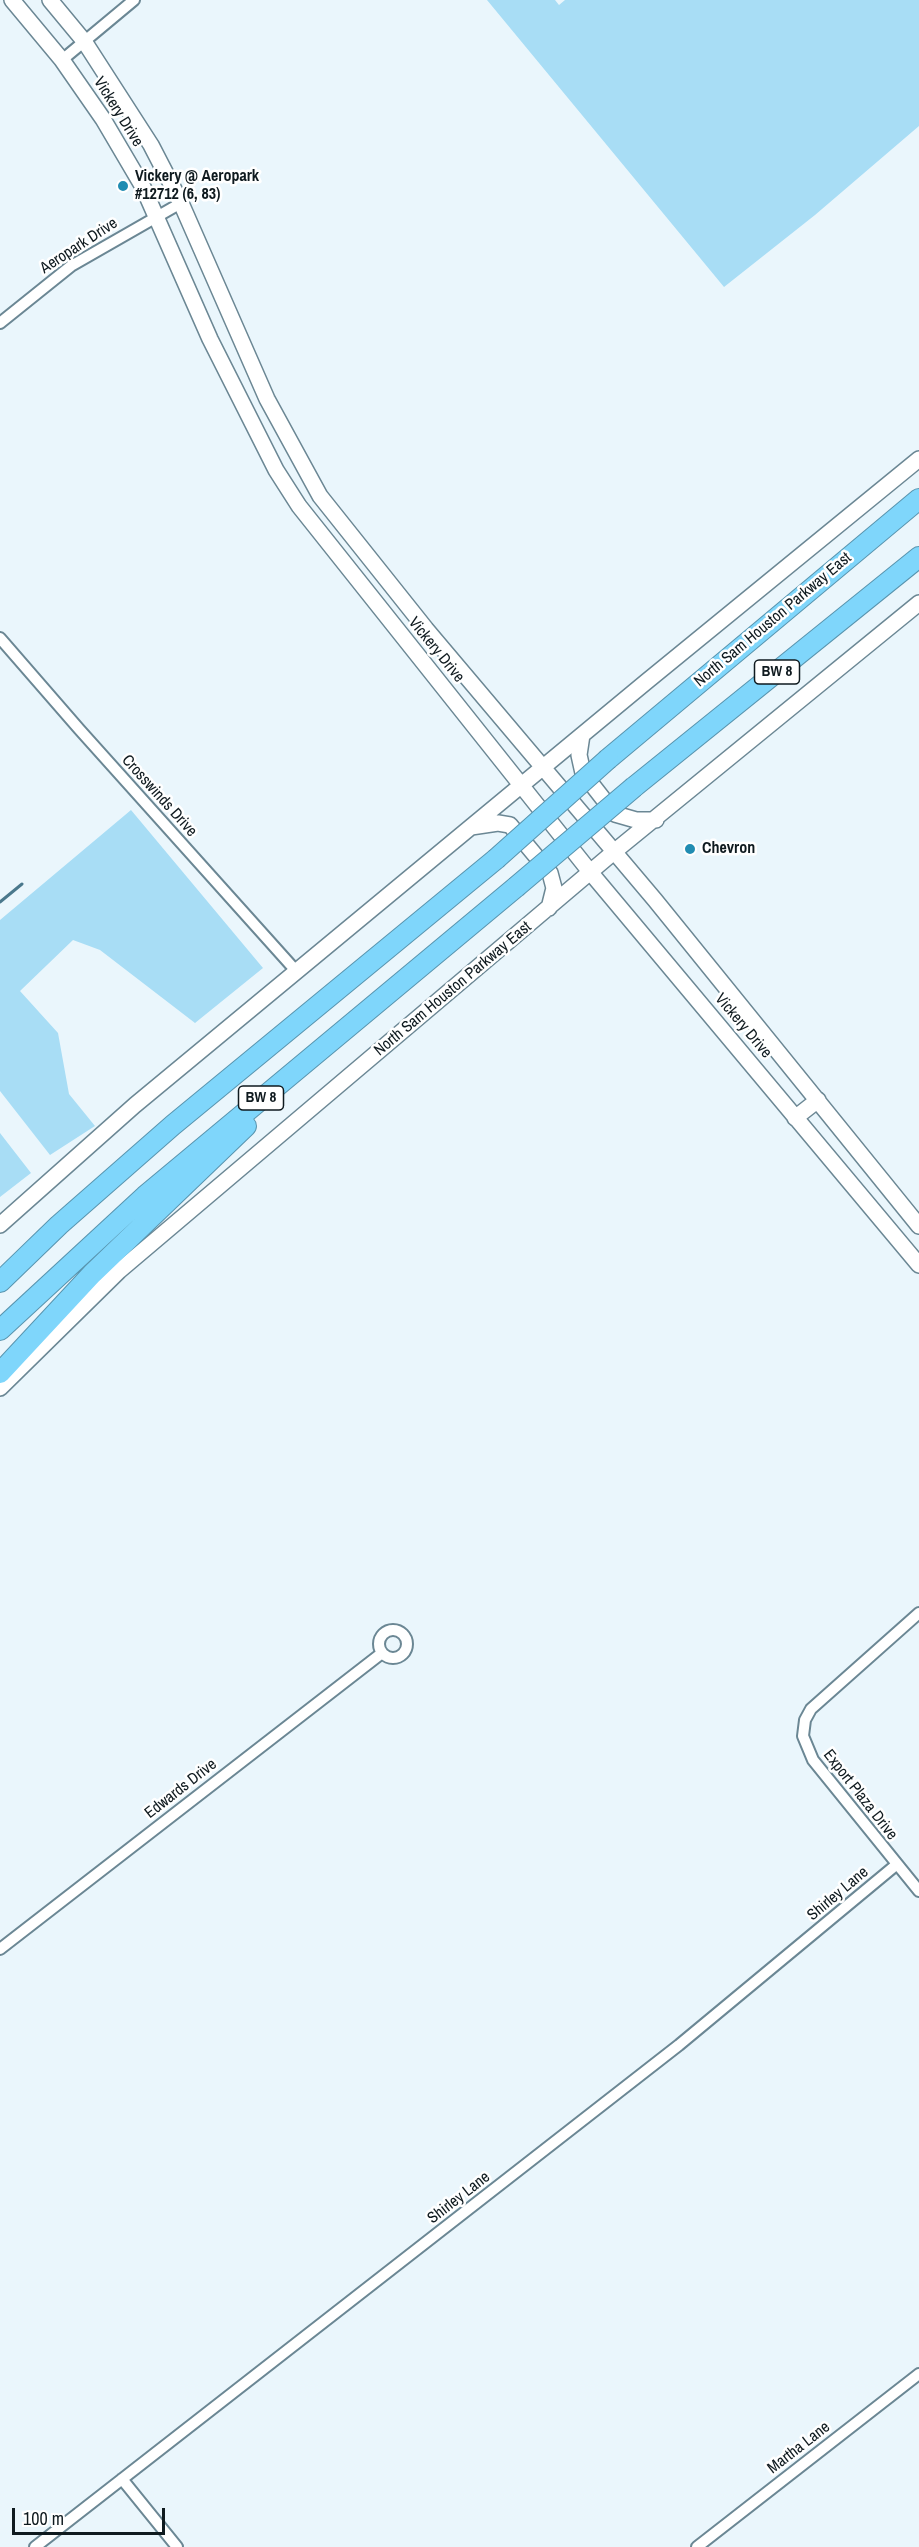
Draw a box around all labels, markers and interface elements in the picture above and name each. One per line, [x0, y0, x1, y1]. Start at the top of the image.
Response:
street label: Vickery Drive [89, 74, 147, 150]
place label: Vickery @ Aeropark #12712 (6, 83) [135, 167, 259, 205]
marker: Vickery @ Aeropark #12712 (6, 83) [116, 179, 130, 193]
street label: Aeropark Drive [37, 214, 121, 278]
street label: North Sam Houston Parkway East [691, 549, 855, 691]
street label: Vickery Drive [404, 613, 468, 687]
road number: BW 8 [754, 660, 800, 684]
street label: Crosswinds Drive [117, 751, 201, 841]
place label: Chevron [702, 839, 755, 859]
marker: Chevron [683, 842, 697, 856]
street label: North Sam Houston Parkway East [371, 918, 535, 1060]
street label: Vickery Drive [710, 990, 776, 1062]
road number: BW 8 [238, 1086, 284, 1110]
street label: Export Plaza Drive [819, 1746, 901, 1844]
street label: Edwards Drive [141, 1755, 221, 1823]
street label: Shirley Lane [804, 1863, 872, 1925]
street label: Shirley Lane [424, 2168, 494, 2228]
street label: Martha Lane [764, 2418, 834, 2478]
scale bar [15, 2496, 168, 2534]
text: 100 m [23, 2506, 64, 2531]

